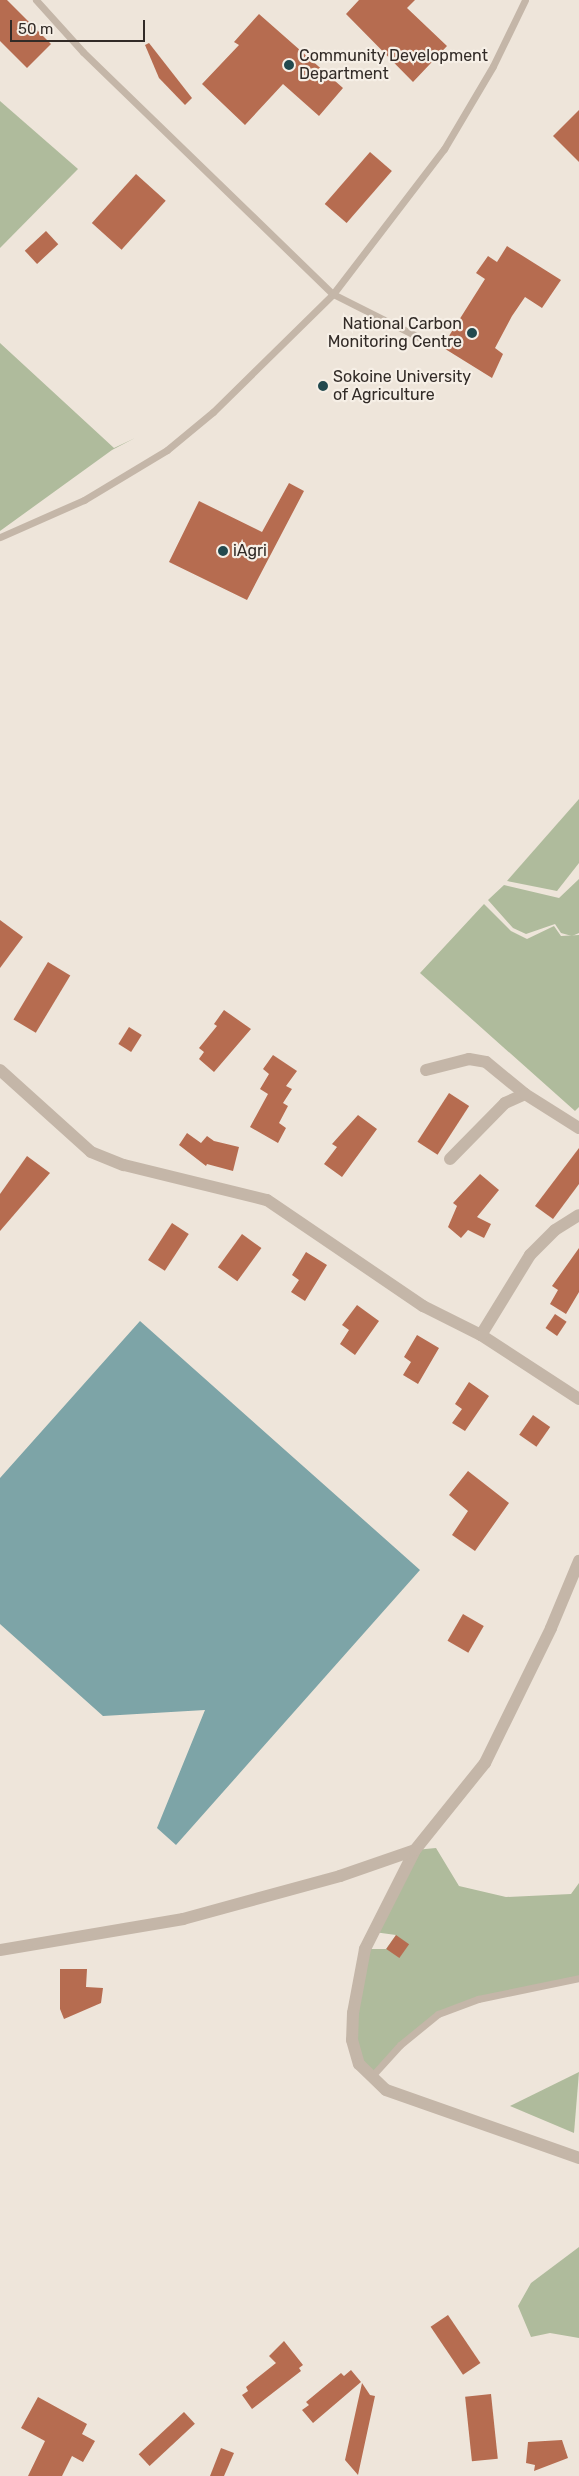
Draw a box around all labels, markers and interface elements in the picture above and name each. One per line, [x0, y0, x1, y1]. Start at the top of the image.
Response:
scale bar [12, 10, 148, 42]
text: 50 m [18, 20, 53, 38]
place label: Community Development Department [299, 46, 488, 84]
marker: Community Development Department [283, 59, 295, 71]
place label: National Carbon Monitoring Centre [328, 314, 462, 352]
marker: National Carbon Monitoring Centre [466, 327, 478, 339]
place label: Sokoine University of Agriculture [333, 367, 471, 405]
marker: Sokoine University of Agriculture [317, 380, 329, 392]
place label: iAgri [233, 541, 267, 561]
marker: iAgri [217, 545, 229, 557]

